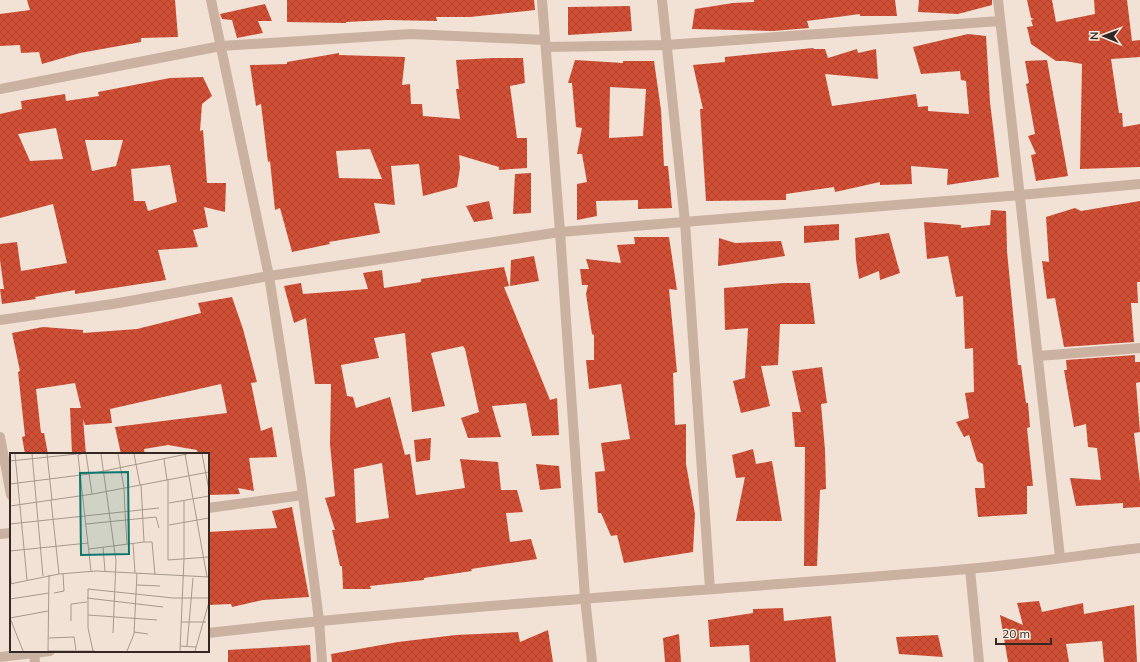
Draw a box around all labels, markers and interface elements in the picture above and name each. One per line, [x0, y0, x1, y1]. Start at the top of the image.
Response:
north arrow [1084, 16, 1124, 56]
text: N [1087, 32, 1101, 40]
inset map [10, 453, 209, 652]
scale bar [996, 620, 1051, 646]
text: 20 m [1002, 626, 1030, 641]

